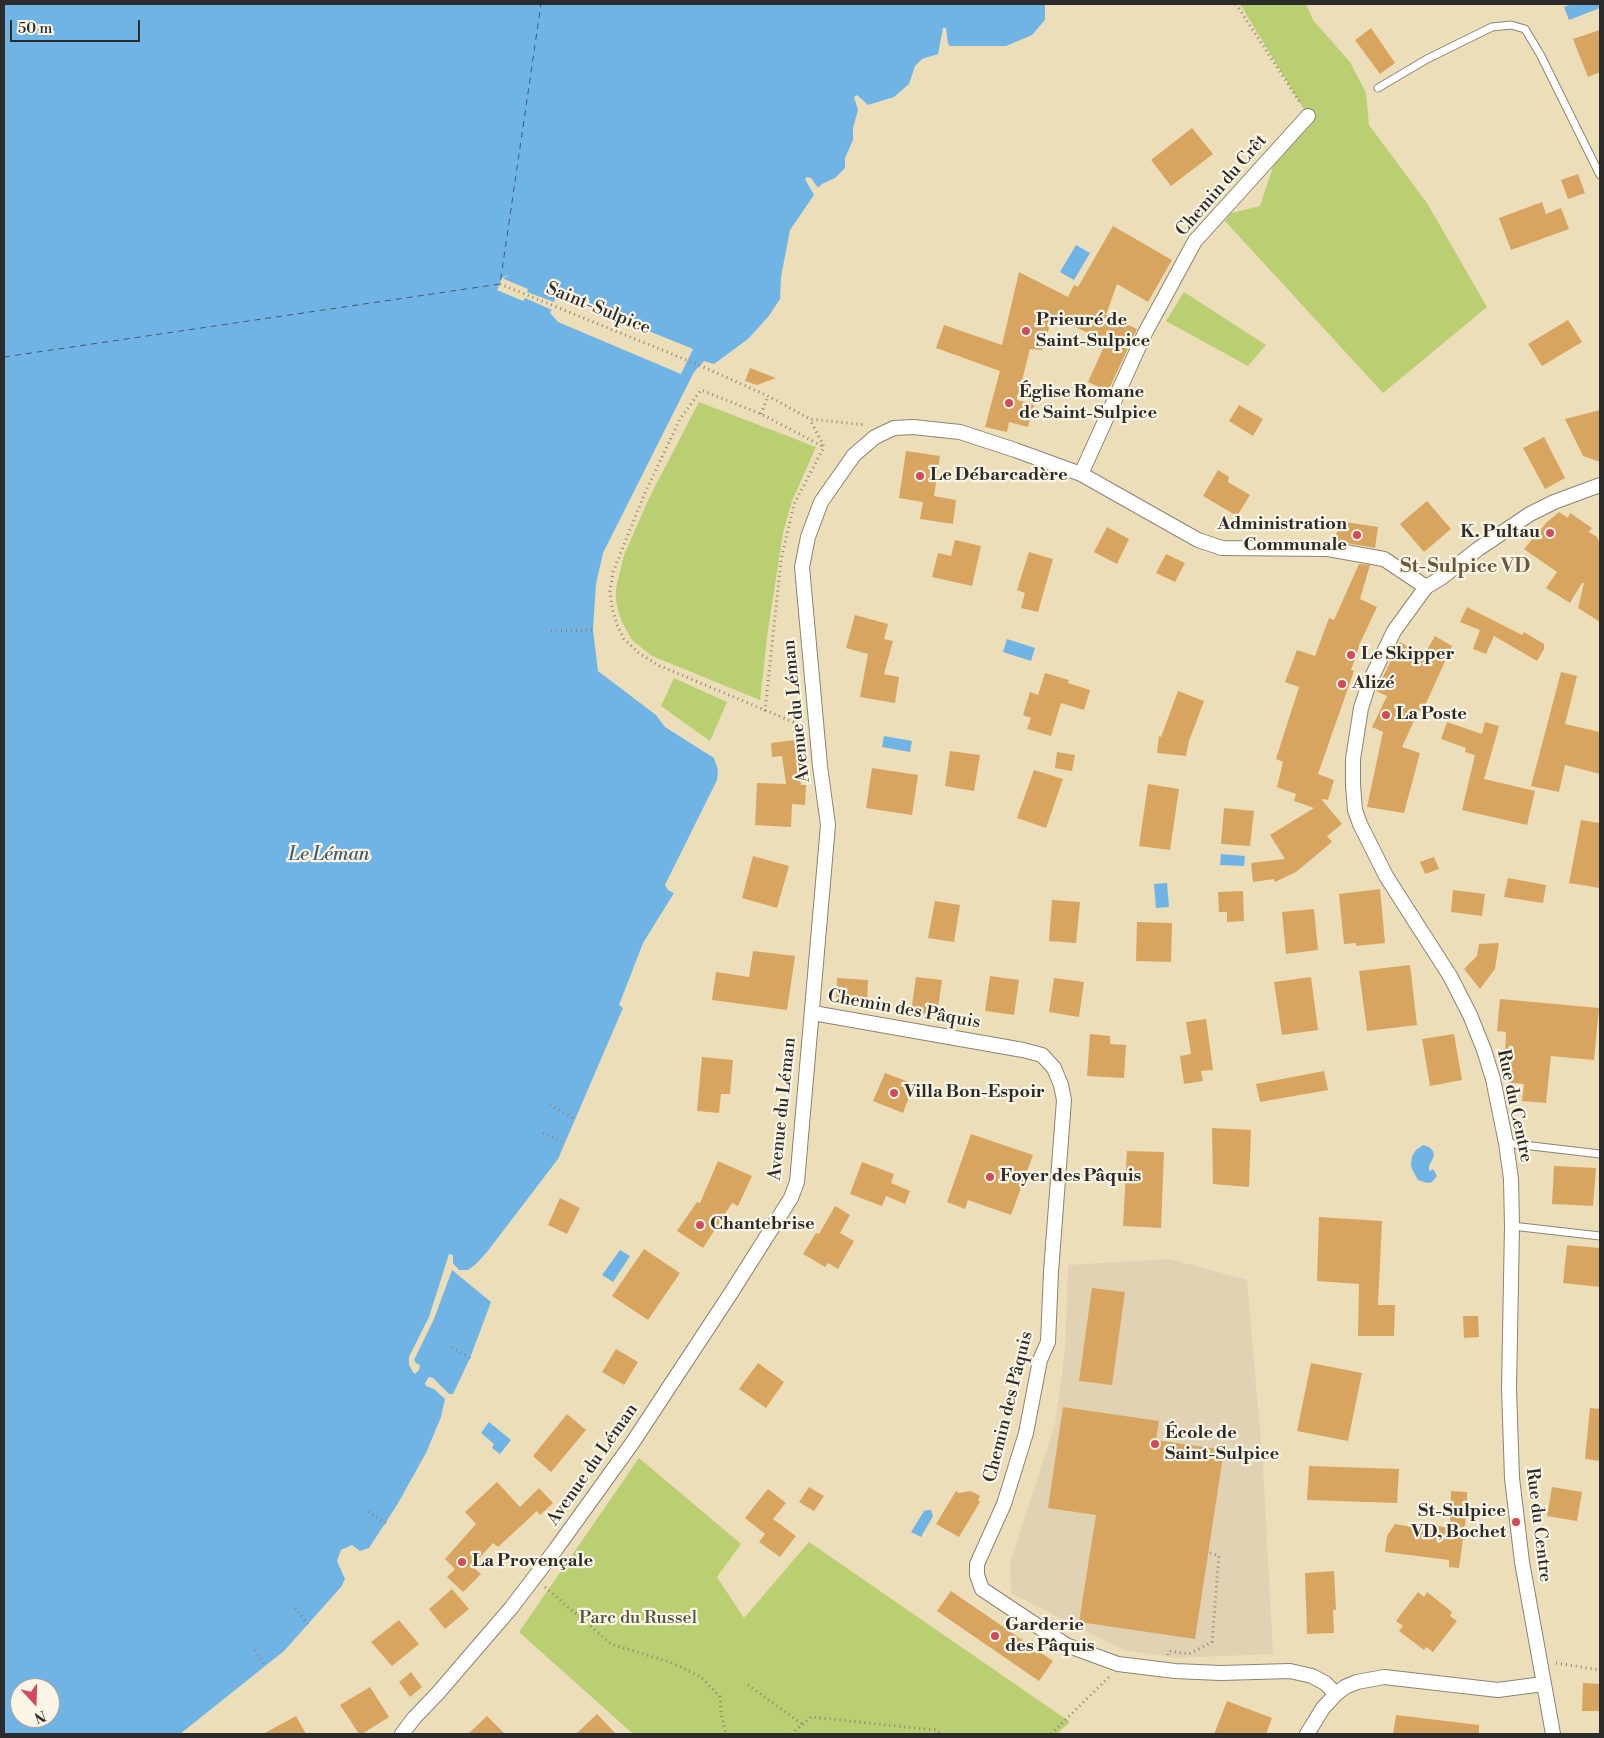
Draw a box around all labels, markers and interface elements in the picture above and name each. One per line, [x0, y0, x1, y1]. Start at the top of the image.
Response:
scale bar [12, 10, 142, 42]
text: 50 m [18, 19, 52, 38]
street label: Chemin du Crêt [1172, 131, 1272, 241]
street label: Saint-Sulpice [543, 278, 653, 340]
place label: Prieuré de Saint-Sulpice [1036, 310, 1150, 352]
marker: Prieuré de Saint-Sulpice [1020, 325, 1032, 337]
place label: Église Romane de Saint-Sulpice [1019, 382, 1157, 424]
marker: Église Romane de Saint-Sulpice [1003, 397, 1015, 409]
place label: Le Débarcadère [930, 465, 1068, 487]
marker: Le Débarcadère [914, 470, 926, 482]
place label: Administration Communale [1217, 514, 1347, 556]
place label: K. Pultau [1460, 522, 1540, 544]
marker: K. Pultau [1544, 527, 1556, 539]
marker: Administration Communale [1351, 529, 1363, 541]
district label: St-Sulpice VD [1400, 555, 1530, 579]
street label: Avenue du Léman [779, 638, 815, 784]
place label: Le Skipper [1361, 644, 1455, 666]
marker: Le Skipper [1345, 649, 1357, 661]
place label: Alizé [1352, 673, 1395, 695]
marker: Alizé [1336, 678, 1348, 690]
place label: La Poste [1396, 704, 1467, 726]
marker: La Poste [1380, 709, 1392, 721]
water label: Le Léman [289, 844, 369, 866]
street label: Chemin des Pâquis [826, 986, 982, 1034]
street label: Avenue du Léman [765, 1036, 801, 1182]
street label: Rue du Centre [1491, 1048, 1537, 1164]
place label: Villa Bon-Espoir [904, 1082, 1045, 1104]
marker: Villa Bon-Espoir [888, 1087, 900, 1099]
place label: Foyer des Pâquis [1000, 1166, 1141, 1188]
marker: Foyer des Pâquis [984, 1171, 996, 1183]
place label: Chantebrise [710, 1214, 815, 1236]
marker: Chantebrise [694, 1219, 706, 1231]
street label: Chemin des Pâquis [980, 1329, 1038, 1485]
street label: Avenue du Léman [543, 1400, 643, 1530]
place label: École de Saint-Sulpice [1165, 1423, 1279, 1466]
marker: École de Saint-Sulpice [1149, 1438, 1161, 1450]
street label: Rue du Centre [1520, 1467, 1556, 1583]
place label: St-Sulpice VD, Bochet [1411, 1501, 1506, 1544]
marker: St-Sulpice VD, Bochet [1510, 1516, 1522, 1528]
place label: La Provençale [472, 1551, 593, 1573]
marker: La Provençale [456, 1556, 468, 1568]
park label: Parc du Russel [579, 1608, 697, 1630]
place label: Garderie des Pâquis [1005, 1615, 1094, 1658]
marker: Garderie des Pâquis [989, 1630, 1001, 1642]
north arrow [10, 1678, 60, 1728]
text: N [32, 1706, 48, 1727]

